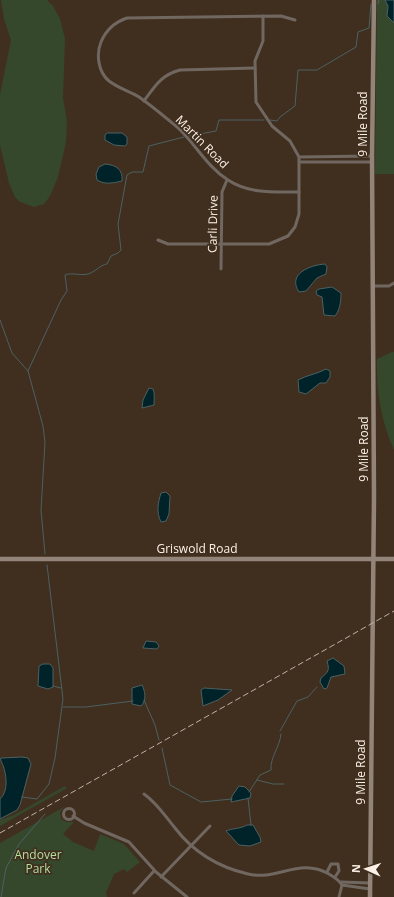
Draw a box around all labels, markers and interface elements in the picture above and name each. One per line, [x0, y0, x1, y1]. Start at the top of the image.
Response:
street label: 9 Mile Road [354, 91, 371, 157]
street label: Martin Road [172, 111, 233, 172]
street label: Carli Drive [203, 195, 222, 253]
street label: 9 Mile Road [355, 416, 372, 482]
street label: Griswold Road [156, 540, 238, 557]
street label: 9 Mile Road [352, 739, 369, 805]
park label: Andover Park [14, 846, 62, 877]
north arrow [346, 849, 386, 889]
text: N [348, 864, 363, 873]

